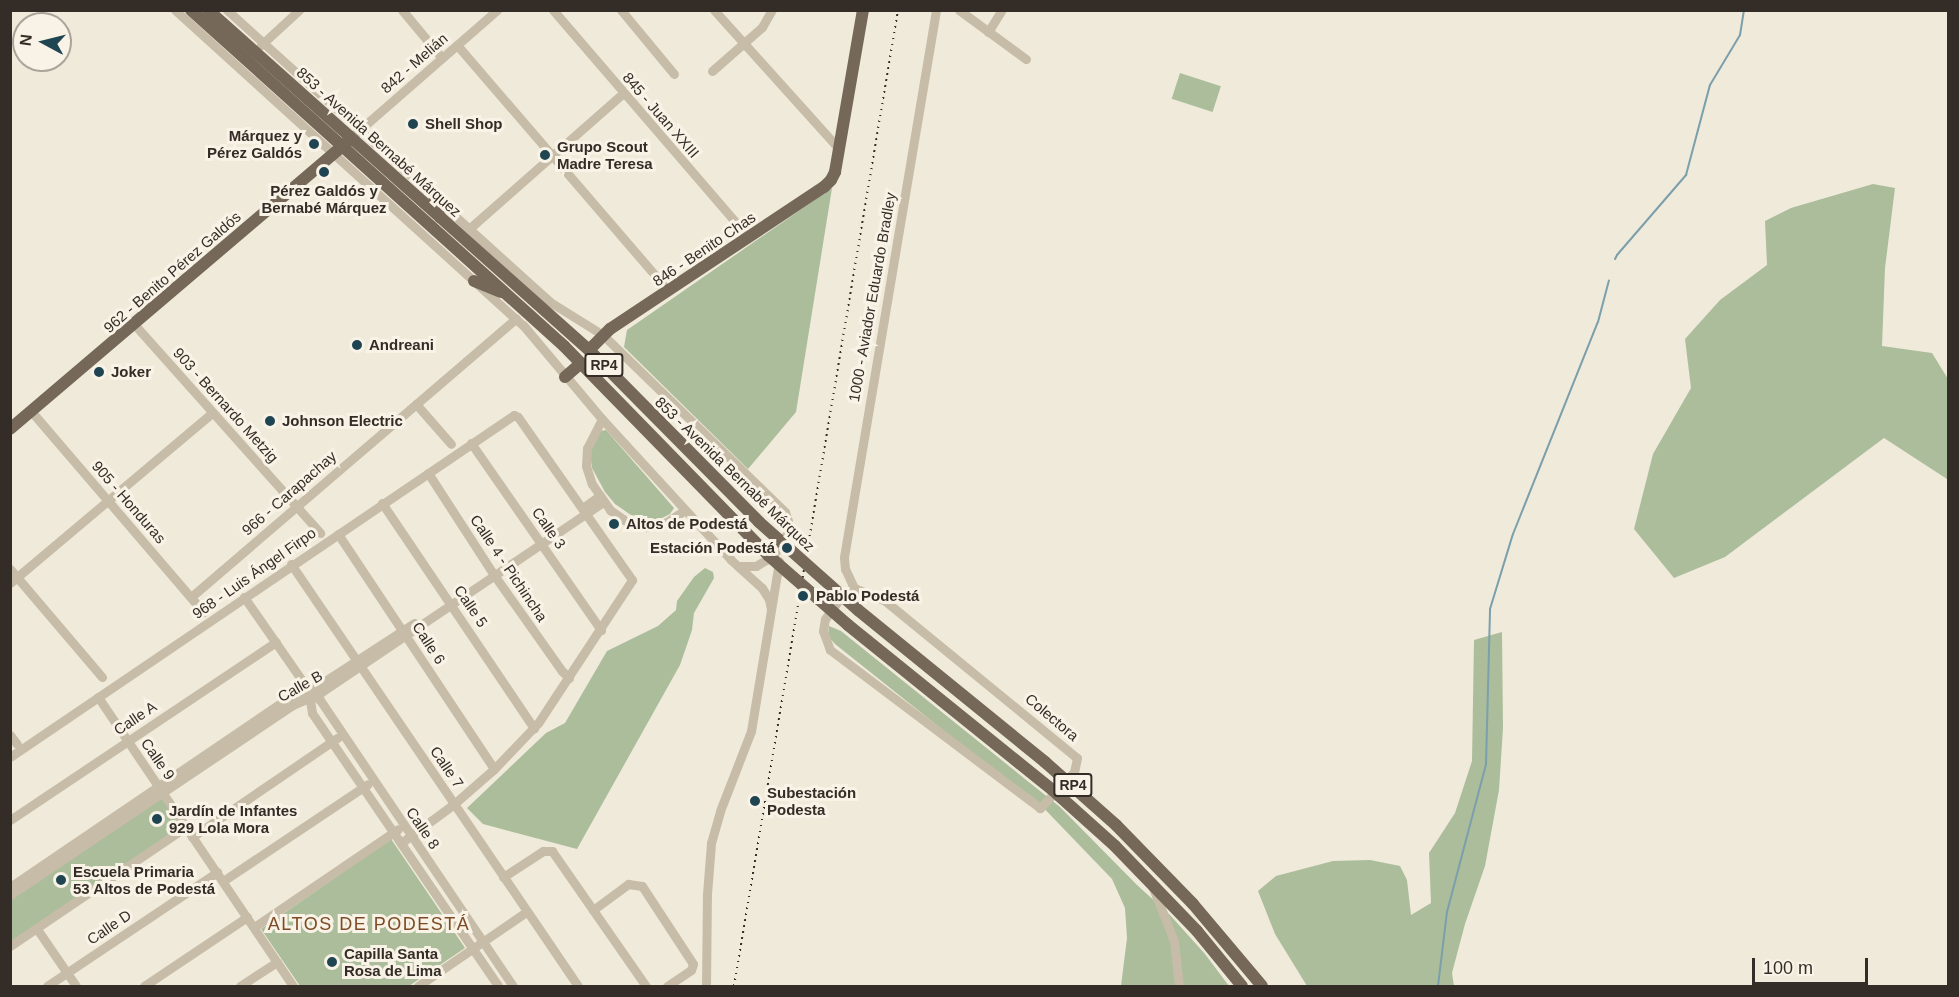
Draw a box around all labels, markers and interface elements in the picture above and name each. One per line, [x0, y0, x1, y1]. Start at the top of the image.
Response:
north arrow [12, 12, 72, 72]
street label: 842 - Melián [377, 29, 451, 97]
text: N [16, 33, 35, 47]
street label: 853 - Avenida Bernabé Márquez [293, 63, 465, 221]
street label: 845 - Juan XXIII [619, 69, 703, 161]
place label: Shell Shop [425, 115, 503, 133]
marker: Shell Shop [406, 117, 420, 131]
place label: Márquez y Pérez Galdós [207, 126, 302, 161]
marker: Márquez y Pérez Galdós [307, 137, 321, 151]
place label: Grupo Scout Madre Teresa [557, 137, 653, 172]
marker: Grupo Scout Madre Teresa [538, 148, 552, 162]
marker: Pérez Galdós y Bernabé Márquez [317, 165, 331, 179]
place label: Pérez Galdós y Bernabé Márquez [261, 181, 387, 216]
street label: 1000 - Aviador Eduardo Bradley [845, 190, 899, 404]
street label: 962 - Benito Pérez Galdós [100, 207, 244, 337]
street label: 846 - Benito Chas [649, 208, 759, 290]
place label: Andreani [369, 336, 434, 354]
marker: Andreani [350, 338, 364, 352]
street label: 903 - Bernardo Metzig [170, 344, 282, 466]
road number: RP4 [583, 354, 625, 376]
place label: Joker [111, 363, 151, 381]
marker: Joker [92, 365, 106, 379]
street label: 853 - Avenida Bernabé Márquez [651, 393, 819, 555]
place label: Johnson Electric [282, 412, 403, 430]
marker: Johnson Electric [263, 414, 277, 428]
street label: 966 - Carapachay [238, 447, 340, 539]
street label: 905 - Honduras [88, 457, 170, 547]
street label: Calle 3 [528, 504, 570, 552]
street label: Calle 4 - Pichincha [467, 511, 551, 625]
place label: Altos de Podestá [626, 515, 748, 533]
marker: Altos de Podestá [607, 517, 621, 531]
street label: 968 - Luis Ángel Firpo [189, 524, 319, 622]
place label: Estación Podestá [650, 539, 775, 557]
marker: Estación Podestá [780, 541, 794, 555]
street label: Calle 5 [450, 582, 492, 630]
marker: Pablo Podestá [794, 587, 812, 605]
place label: Pablo Podestá [816, 587, 919, 605]
street label: Calle 6 [409, 619, 449, 667]
street label: Calle B [274, 666, 326, 706]
street label: Colectora [1022, 689, 1082, 745]
street label: Calle A [110, 697, 160, 739]
street label: Calle 9 [137, 735, 179, 783]
street label: Calle 7 [426, 743, 468, 791]
road number: RP4 [1052, 774, 1094, 796]
place label: Subestación Podesta [767, 783, 856, 818]
marker: Subestación Podesta [748, 794, 762, 808]
place label: Jardín de Infantes 929 Lola Mora [169, 801, 297, 836]
street label: Calle 8 [402, 804, 444, 852]
marker: Jardín de Infantes 929 Lola Mora [150, 812, 164, 826]
place label: Escuela Primaria 53 Altos de Podestá [73, 862, 216, 897]
marker: Escuela Primaria 53 Altos de Podestá [54, 873, 68, 887]
street label: Calle D [84, 906, 134, 948]
district label: ALTOS DE PODESTÁ [268, 913, 470, 935]
place label: Capilla Santa Rosa de Lima [344, 944, 442, 979]
scale bar [1755, 946, 1870, 984]
marker: Capilla Santa Rosa de Lima [325, 955, 339, 969]
text: 100 m [1763, 958, 1813, 978]

